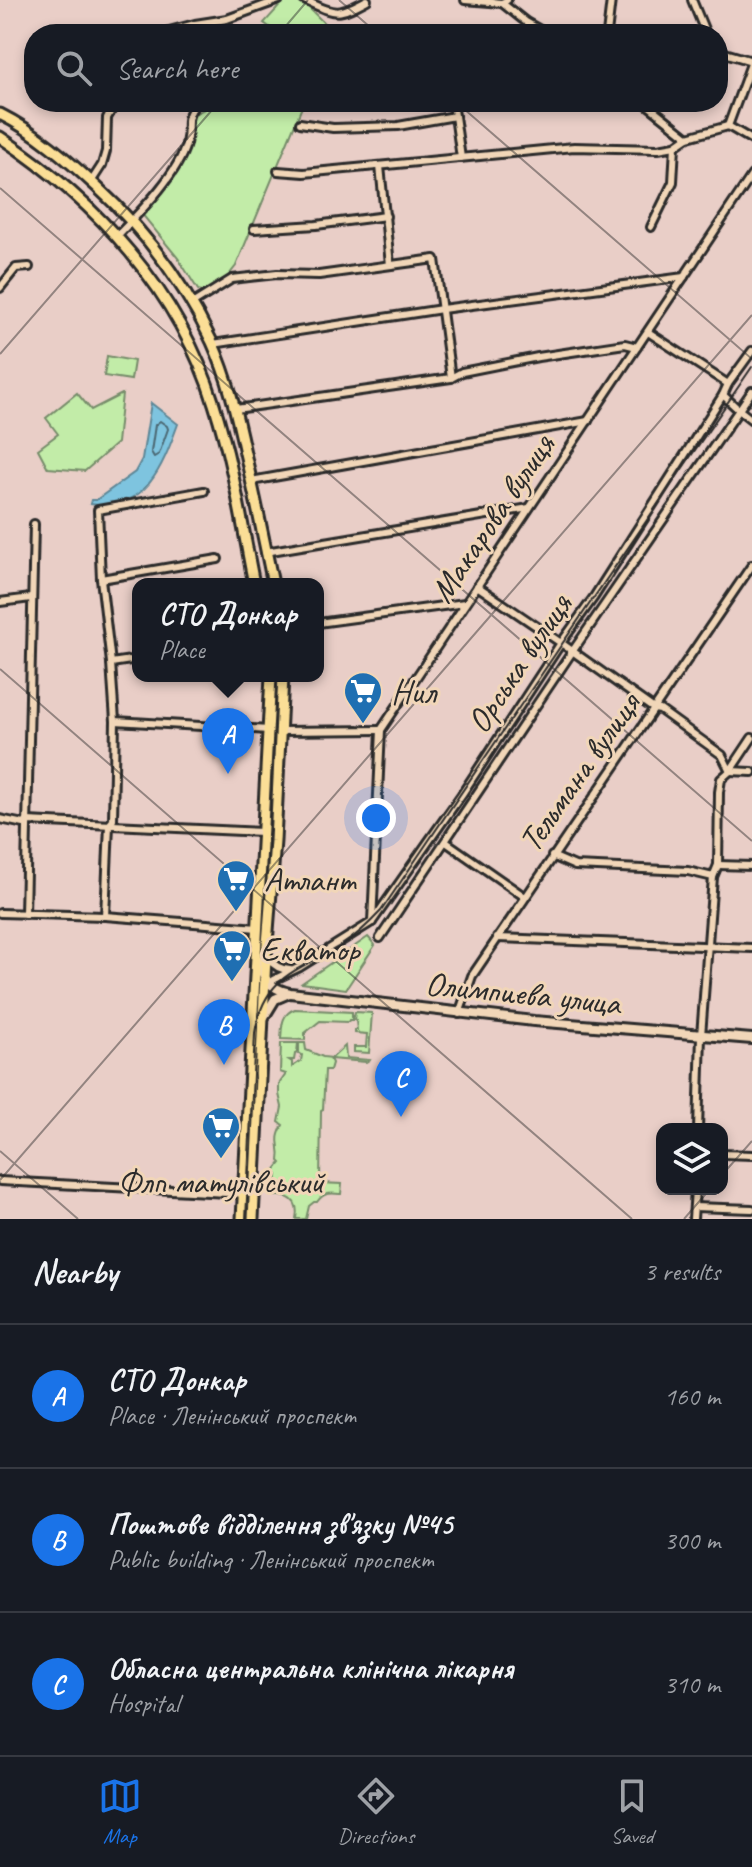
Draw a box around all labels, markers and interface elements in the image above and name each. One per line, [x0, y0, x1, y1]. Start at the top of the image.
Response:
search box [24, 24, 728, 112]
icon: search [52, 46, 96, 90]
text: Search here [116, 49, 238, 87]
street label: Макарова вулиця [420, 424, 565, 610]
popup [132, 578, 324, 682]
street label: Орська вулиця [457, 584, 582, 741]
text: СТО Донкар [159, 595, 297, 633]
text: Place [159, 633, 205, 666]
supermarket icon: Нил [342, 670, 384, 725]
place label: Нил [391, 670, 438, 713]
street label: Тельмана вулиця [509, 682, 651, 860]
pin: A [202, 708, 254, 774]
your location [356, 798, 396, 838]
supermarket icon: Атлант [215, 858, 257, 913]
place label: Атлант [264, 858, 357, 901]
supermarket icon: Екватор [211, 928, 253, 983]
place label: Екватор [260, 928, 362, 971]
street label: Олимпиева улица [423, 961, 625, 1025]
pin: B [198, 999, 250, 1065]
pin: C [375, 1051, 427, 1117]
supermarket icon: Флп матулівський [200, 1105, 242, 1160]
map controls [656, 1123, 728, 1195]
button: layers [656, 1123, 728, 1195]
place label: Флп матулівський [118, 1160, 326, 1203]
text: Nearby [32, 1250, 118, 1293]
text: 3 results [644, 1255, 720, 1288]
text: СТО Донкар [108, 1361, 246, 1399]
text: A [51, 1380, 65, 1413]
text: 160 m [664, 1380, 720, 1413]
text: Place · Ленінський проспект [108, 1399, 356, 1432]
text: Поштове відділення зв'язку №45 [108, 1505, 452, 1543]
text: B [51, 1524, 65, 1557]
text: 300 m [664, 1524, 720, 1557]
text: Public building · Ленінський проспект [108, 1543, 434, 1576]
text: Обласна центральна клінічна лікарня [108, 1649, 513, 1687]
text: C [52, 1668, 64, 1701]
text: 310 m [664, 1668, 720, 1701]
text: Hospital [108, 1687, 179, 1720]
tab: Map [98, 1774, 142, 1850]
tab: Directions [338, 1774, 414, 1850]
tab: Saved [610, 1774, 654, 1850]

